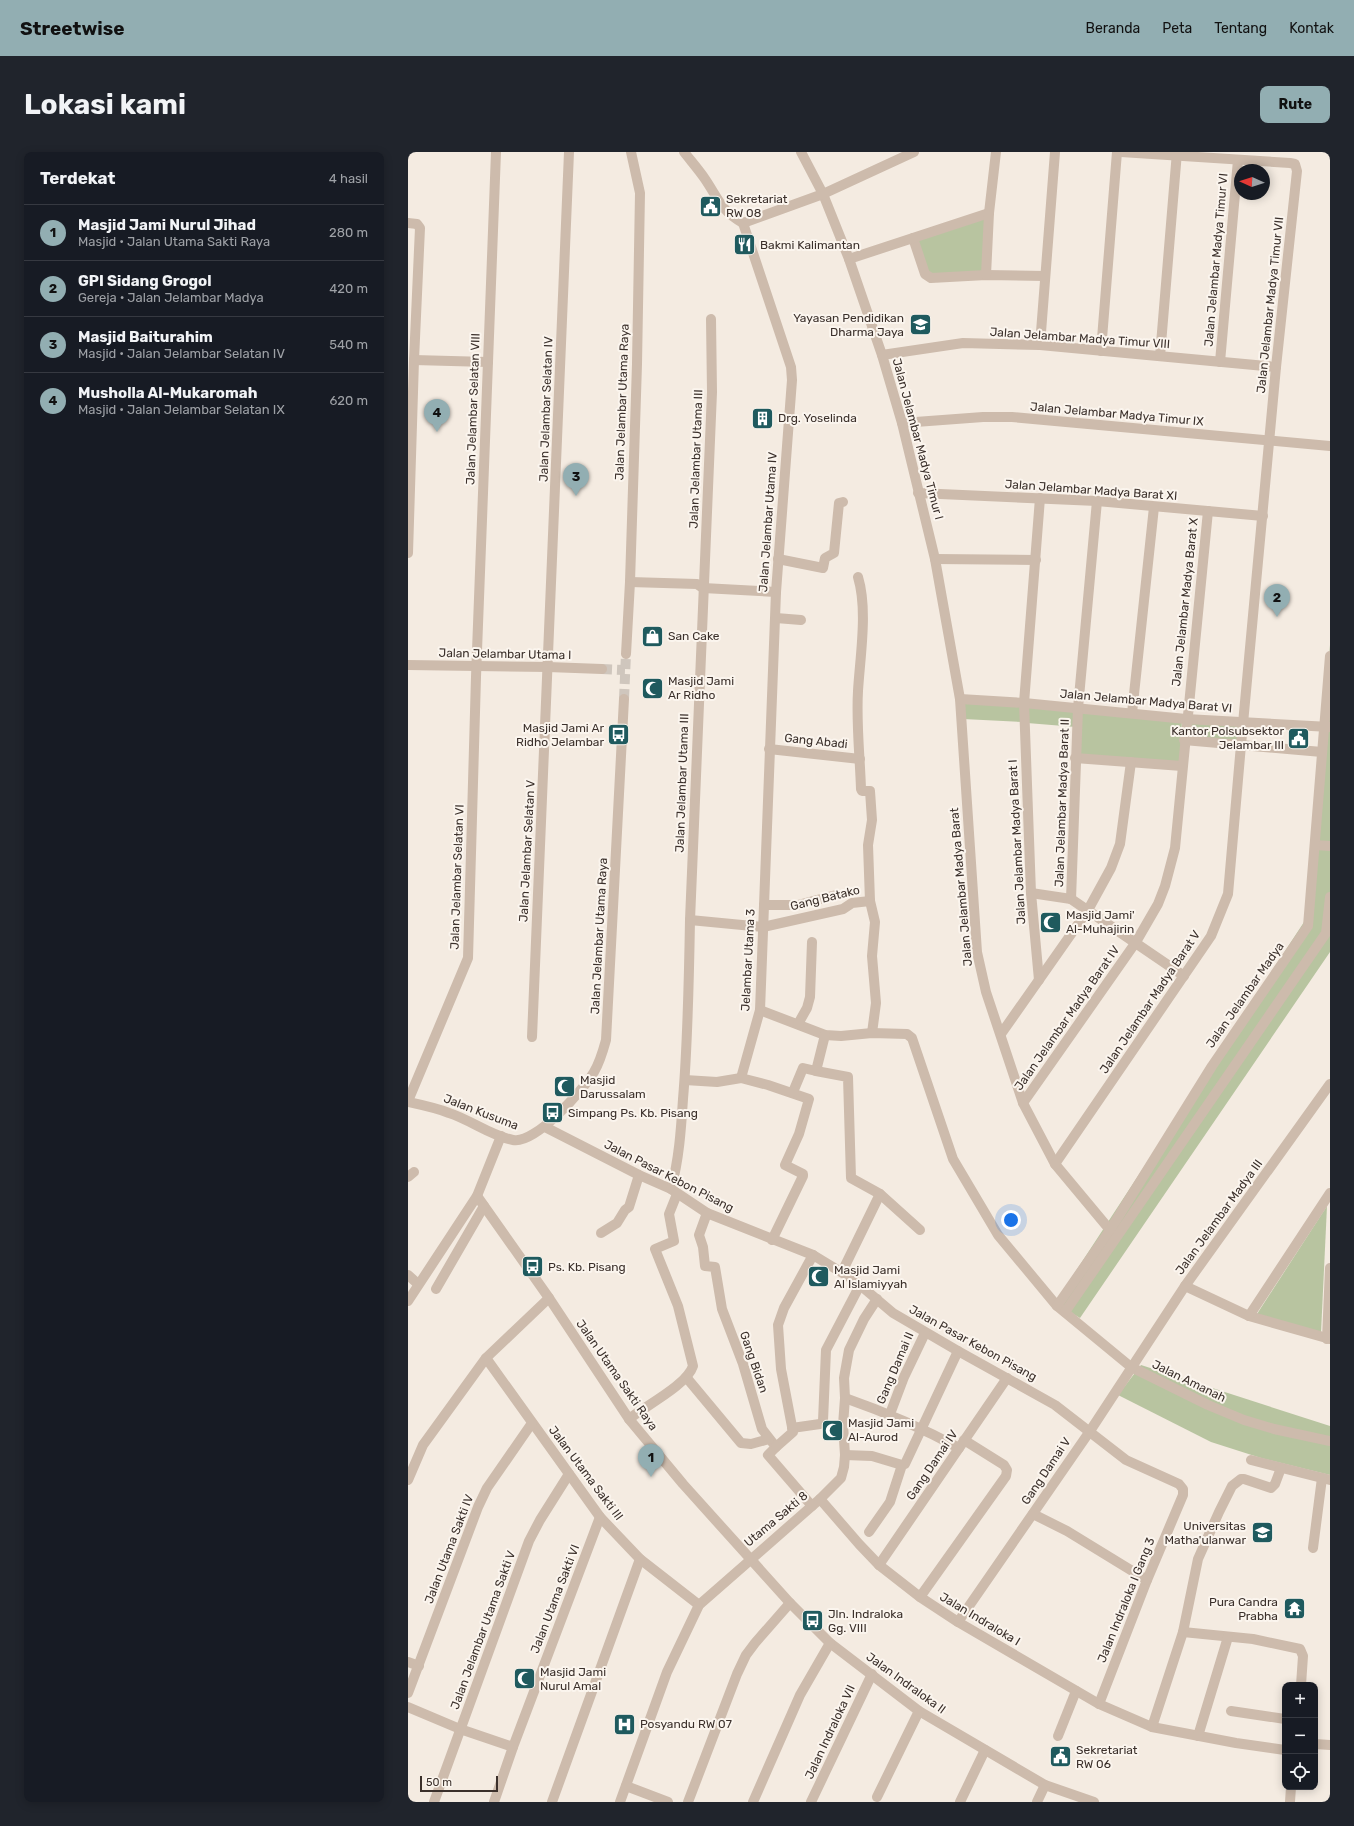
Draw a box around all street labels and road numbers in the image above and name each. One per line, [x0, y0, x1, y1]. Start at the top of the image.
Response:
street label: Jalan Jelambar Madya Timur VI [1201, 173, 1231, 347]
street label: Jalan Jelambar Madya Timur VII [1254, 216, 1286, 394]
street label: Jalan Jelambar Utama Raya [612, 323, 632, 481]
street label: Jalan Jelambar Madya Timur VIII [989, 325, 1171, 351]
street label: Jalan Jelambar Selatan VIII [463, 333, 483, 485]
street label: Jalan Jelambar Selatan IV [536, 336, 556, 482]
street label: Jalan Jelambar Madya Timur I [890, 357, 946, 521]
street label: Jalan Jelambar Utama III [687, 389, 705, 529]
street label: Jalan Jelambar Madya Timur IX [1030, 399, 1205, 429]
street label: Jalan Jelambar Utama IV [756, 451, 780, 593]
street label: Jalan Jelambar Madya Barat XI [1004, 477, 1178, 503]
street label: Jalan Jelambar Madya Barat X [1169, 517, 1201, 687]
street label: Jalan Jelambar Utama I [439, 646, 571, 662]
street label: Jalan Jelambar Madya Barat VI [1059, 686, 1233, 716]
street label: Jalan Jelambar Utama III [673, 713, 691, 853]
street label: Jalan Jelambar Madya Barat II [1052, 719, 1072, 887]
street label: Gang Abadi [784, 731, 848, 751]
street label: Jalan Jelambar Madya Barat I [1006, 759, 1028, 925]
street label: Jalan Jelambar Selatan V [516, 780, 538, 922]
street label: Jalan Jelambar Selatan VI [447, 804, 467, 950]
street label: Jalan Jelambar Madya Barat [947, 807, 975, 967]
street label: Jalan Jelambar Utama Raya [588, 857, 610, 1015]
street label: Gang Batako [789, 883, 861, 913]
street label: Jelambar Utama 3 [738, 908, 758, 1012]
street label: Jalan Jelambar Madya Barat V [1097, 928, 1203, 1076]
street label: Jalan Jelambar Madya [1203, 939, 1287, 1051]
street label: Jalan Jelambar Madya Barat IV [1012, 943, 1122, 1093]
street label: Jalan Kusuma [442, 1091, 520, 1133]
street label: Jalan Pasar Kebon Pisang [602, 1137, 736, 1215]
street label: Jalan Jelambar Madya III [1173, 1157, 1265, 1277]
street label: Jalan Pasar Kebon Pisang [907, 1302, 1039, 1384]
street label: Jalan Utama Sakti Raya [573, 1317, 661, 1433]
street label: Gang Bidan [737, 1329, 771, 1395]
street label: Gang Damai II [874, 1330, 916, 1406]
street label: Jalan Amanah [1150, 1357, 1228, 1405]
street label: Jalan Utama Sakti III [546, 1423, 626, 1523]
street label: Gang Damai IV [903, 1427, 961, 1503]
street label: Gang Damai V [1018, 1435, 1074, 1507]
street label: Utama Sakti 8 [741, 1488, 811, 1550]
street label: Jalan Utama Sakti IV [422, 1492, 476, 1606]
street label: Jalan Indraloka I Gang 3 [1094, 1535, 1158, 1665]
street label: Jalan Utama Sakti VI [528, 1543, 582, 1655]
street label: Jalan Jelambar Utama Sakti V [448, 1549, 518, 1711]
street label: Jalan Indraloka I [937, 1589, 1023, 1649]
street label: Jalan Indraloka II [864, 1650, 948, 1716]
street label: Jalan Indraloka VII [802, 1683, 858, 1781]

